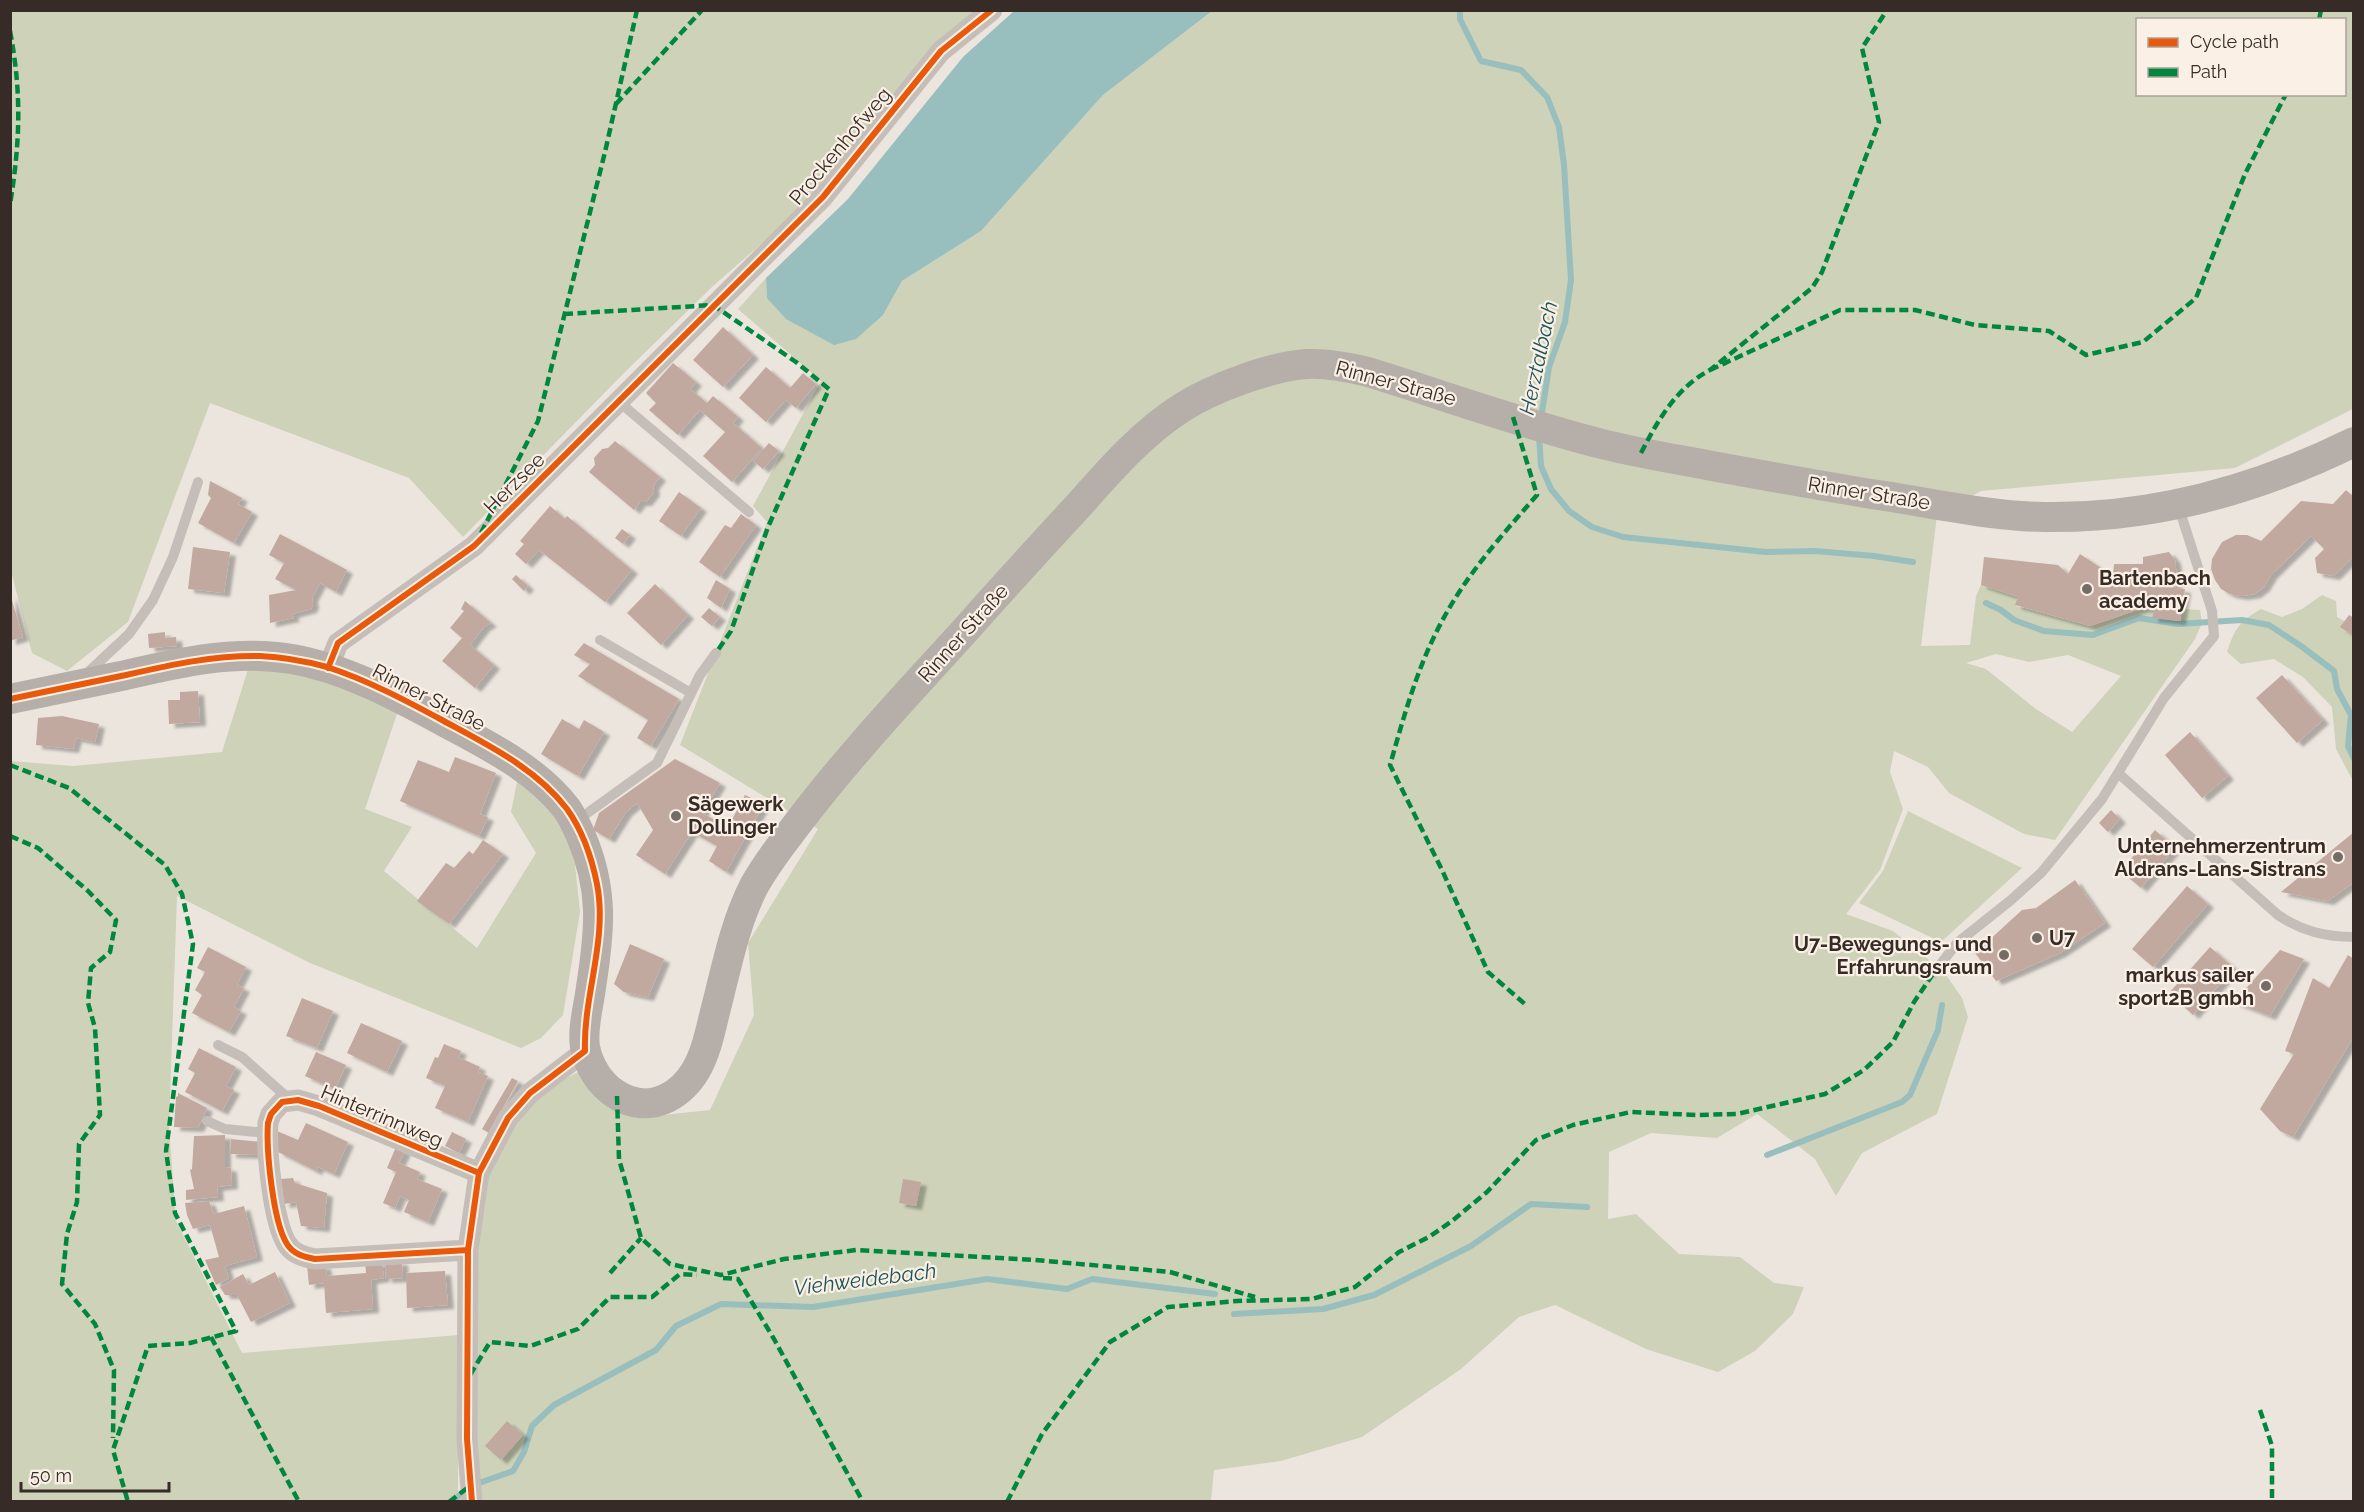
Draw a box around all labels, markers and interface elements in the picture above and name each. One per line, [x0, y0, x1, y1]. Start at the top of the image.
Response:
legend [2136, 18, 2346, 96]
text: Cycle path [2190, 31, 2279, 52]
text: Path [2190, 61, 2227, 82]
street label: Prockenhofweg [784, 83, 896, 209]
water label: Herztalbach [1514, 299, 1562, 417]
street label: Rinner Straße [1333, 355, 1459, 411]
street label: Herzsee [479, 447, 550, 518]
street label: Rinner Straße [1806, 472, 1932, 515]
place label: Bartenbach academy [2099, 566, 2211, 613]
street label: Rinner Straße [913, 579, 1013, 687]
marker: Bartenbach academy [2080, 582, 2094, 596]
street label: Rinner Straße [369, 658, 490, 736]
place label: Sägewerk Dollinger [688, 792, 784, 839]
marker: Sägewerk Dollinger [669, 809, 683, 823]
place label: Unternehmerzentrum Aldrans-Lans-Sistrans [2114, 834, 2326, 881]
marker: Unternehmerzentrum Aldrans-Lans-Sistrans [2331, 850, 2345, 864]
place label: U7 [2049, 926, 2076, 950]
marker: U7 [2030, 931, 2044, 945]
place label: U7-Bewegungs- und Erfahrungsraum [1794, 932, 1992, 979]
marker: U7-Bewegungs- und Erfahrungsraum [1997, 948, 2011, 962]
place label: markus sailer sport2B gmbh [2118, 963, 2254, 1010]
marker: markus sailer sport2B gmbh [2259, 979, 2273, 993]
street label: Hinterrinnweg [317, 1079, 447, 1153]
water label: Viehweidebach [792, 1258, 938, 1300]
scale bar [21, 1455, 170, 1493]
text: 50 m [30, 1465, 72, 1486]

